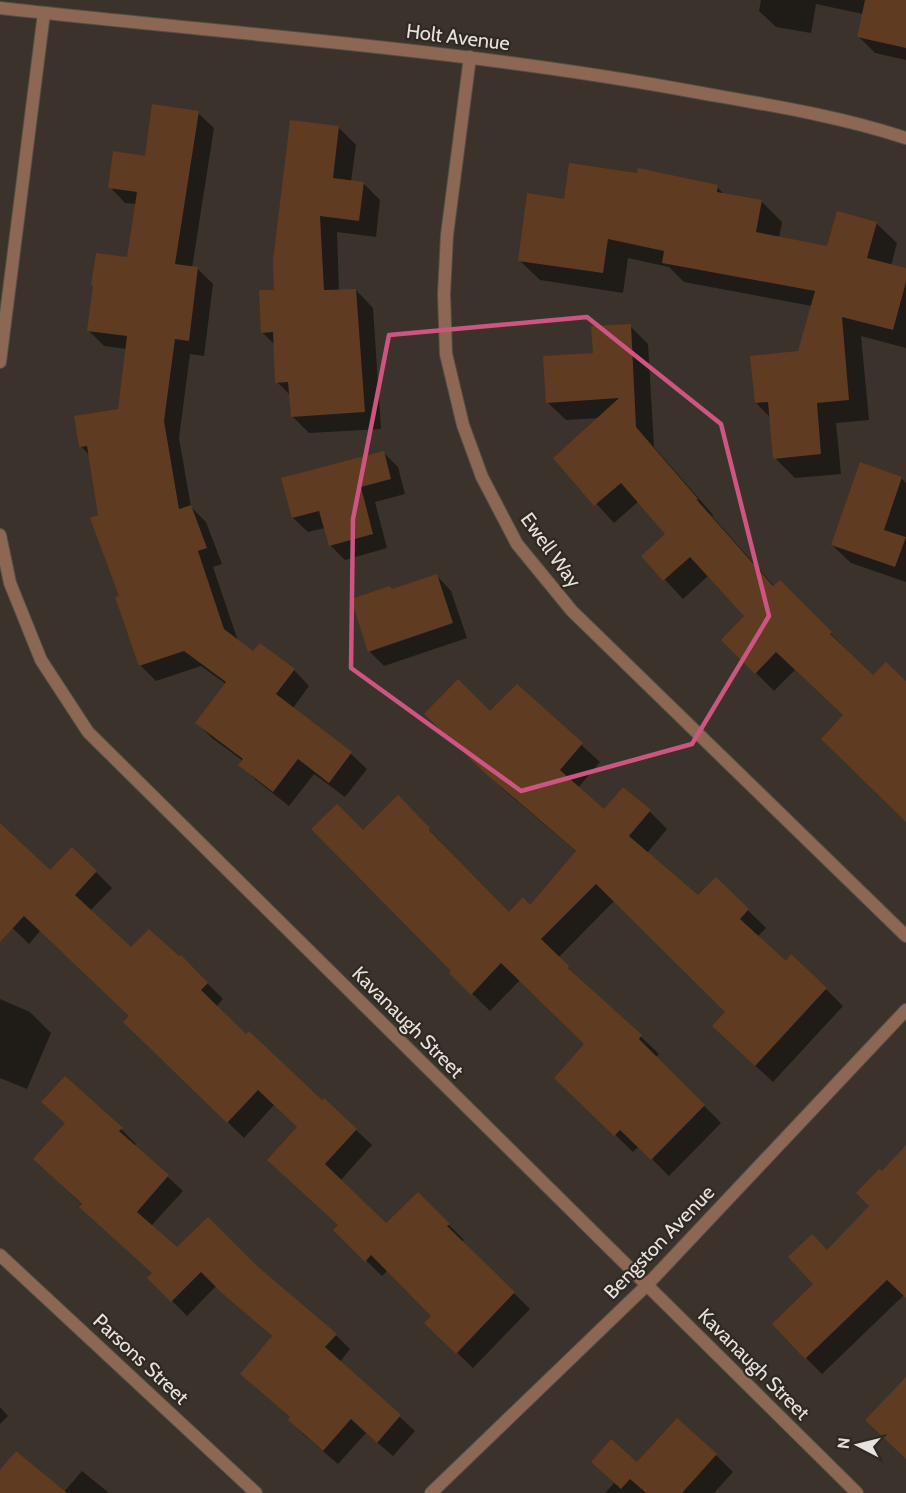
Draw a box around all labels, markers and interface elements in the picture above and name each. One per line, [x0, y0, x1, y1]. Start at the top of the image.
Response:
street label: Holt Avenue [405, 19, 511, 55]
street label: Ewell Way [516, 508, 586, 592]
street label: Kavanaugh Street [347, 961, 469, 1083]
street label: Bengston Avenue [599, 1180, 719, 1304]
street label: Kavanaugh Street [693, 1303, 815, 1425]
street label: Parsons Street [88, 1309, 194, 1409]
north arrow [828, 1415, 888, 1475]
text: N [833, 1436, 854, 1450]

